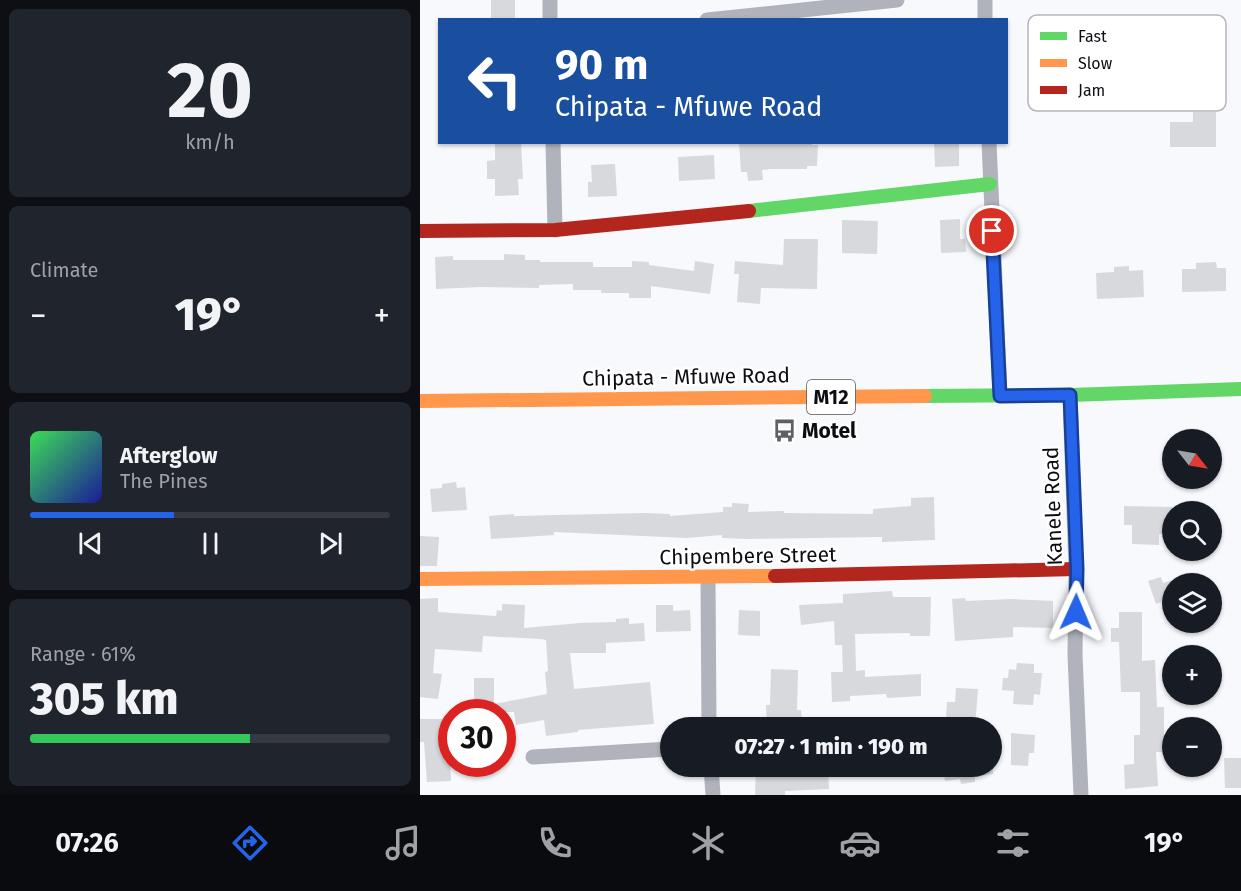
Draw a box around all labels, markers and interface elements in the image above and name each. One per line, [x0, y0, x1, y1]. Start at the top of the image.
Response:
legend [1028, 15, 1226, 111]
text: Fast [1078, 27, 1107, 46]
text: 90 m [555, 40, 649, 90]
icon: left [456, 42, 534, 120]
text: 20 [167, 44, 253, 138]
text: Slow [1078, 54, 1113, 73]
text: Jam [1078, 81, 1105, 100]
text: Chipata - Mfuwe Road [555, 91, 822, 123]
text: km/h [185, 130, 235, 154]
pin [966, 205, 1017, 256]
icon: arrive [975, 214, 1008, 247]
text: Climate [30, 258, 98, 282]
text: 19° [175, 288, 245, 342]
text: − [30, 296, 47, 336]
text: + [374, 296, 390, 336]
street label: Chipata - Mfuwe Road [582, 362, 790, 392]
road number: M12 [807, 380, 855, 414]
bus stop icon: Motel [771, 418, 797, 444]
place label: Motel [802, 418, 857, 444]
north arrow [1162, 429, 1222, 489]
map controls [1162, 429, 1222, 777]
text: Afterglow [120, 442, 217, 469]
street label: Kanele Road [1038, 446, 1068, 566]
text: The Pines [120, 469, 207, 493]
button: search [1162, 501, 1222, 561]
icon: previous [74, 527, 107, 560]
icon: pause [194, 527, 227, 560]
icon: next [314, 527, 347, 560]
street label: Chipembere Street [659, 541, 837, 571]
button: layers [1162, 573, 1222, 633]
position arrow [1044, 580, 1108, 644]
text: Range · 61% [30, 642, 136, 666]
button: + [1162, 645, 1222, 705]
text: 305 km [30, 672, 178, 726]
speed limit sign: 30 [438, 699, 516, 777]
button: − [1162, 717, 1222, 777]
text: 07:27 · 1 min · 190 m [734, 733, 928, 760]
icon: directions [229, 822, 271, 864]
icon: music [382, 822, 424, 864]
icon: phone [534, 822, 576, 864]
icon: climate [687, 822, 729, 864]
icon: car [839, 822, 881, 864]
icon: filters [992, 822, 1034, 864]
text: 07:26 [55, 827, 119, 859]
text: 19° [1144, 827, 1186, 859]

